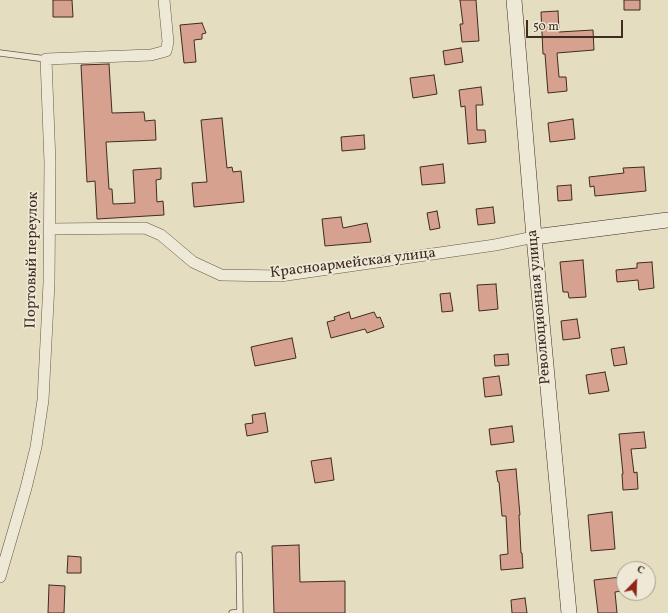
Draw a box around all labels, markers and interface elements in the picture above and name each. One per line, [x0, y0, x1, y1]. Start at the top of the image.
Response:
scale bar [528, 12, 625, 38]
text: 50 m [533, 19, 559, 35]
street label: Портовый переулок [23, 192, 43, 328]
street label: Революционная улица [524, 229, 556, 385]
street label: Красноармейская улица [269, 245, 437, 283]
north arrow [616, 561, 656, 601]
text: С [634, 562, 647, 579]

